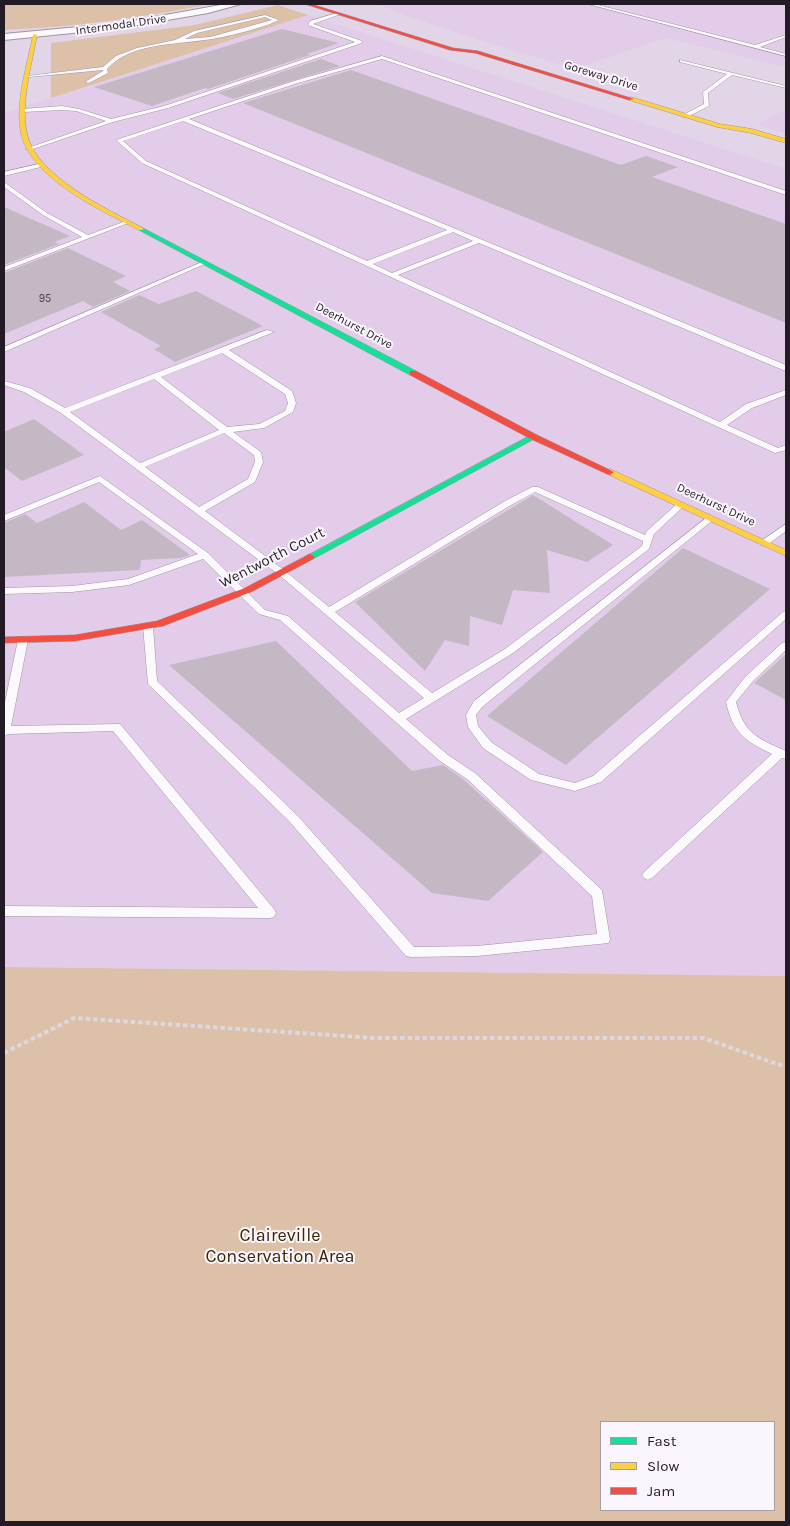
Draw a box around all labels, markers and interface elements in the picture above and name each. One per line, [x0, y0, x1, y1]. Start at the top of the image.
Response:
street label: Intermodal Drive [75, 12, 167, 38]
street label: Goreway Drive [562, 58, 640, 94]
house number: 95 [39, 292, 51, 306]
street label: Deerhurst Drive [313, 300, 395, 352]
street label: Deerhurst Drive [674, 480, 758, 530]
street label: Wentworth Court [216, 524, 328, 592]
park label: Claireville Conservation Area [205, 1225, 355, 1268]
legend [600, 1421, 775, 1511]
text: Fast [647, 1432, 676, 1450]
text: Slow [647, 1457, 679, 1475]
text: Jam [647, 1482, 675, 1500]

